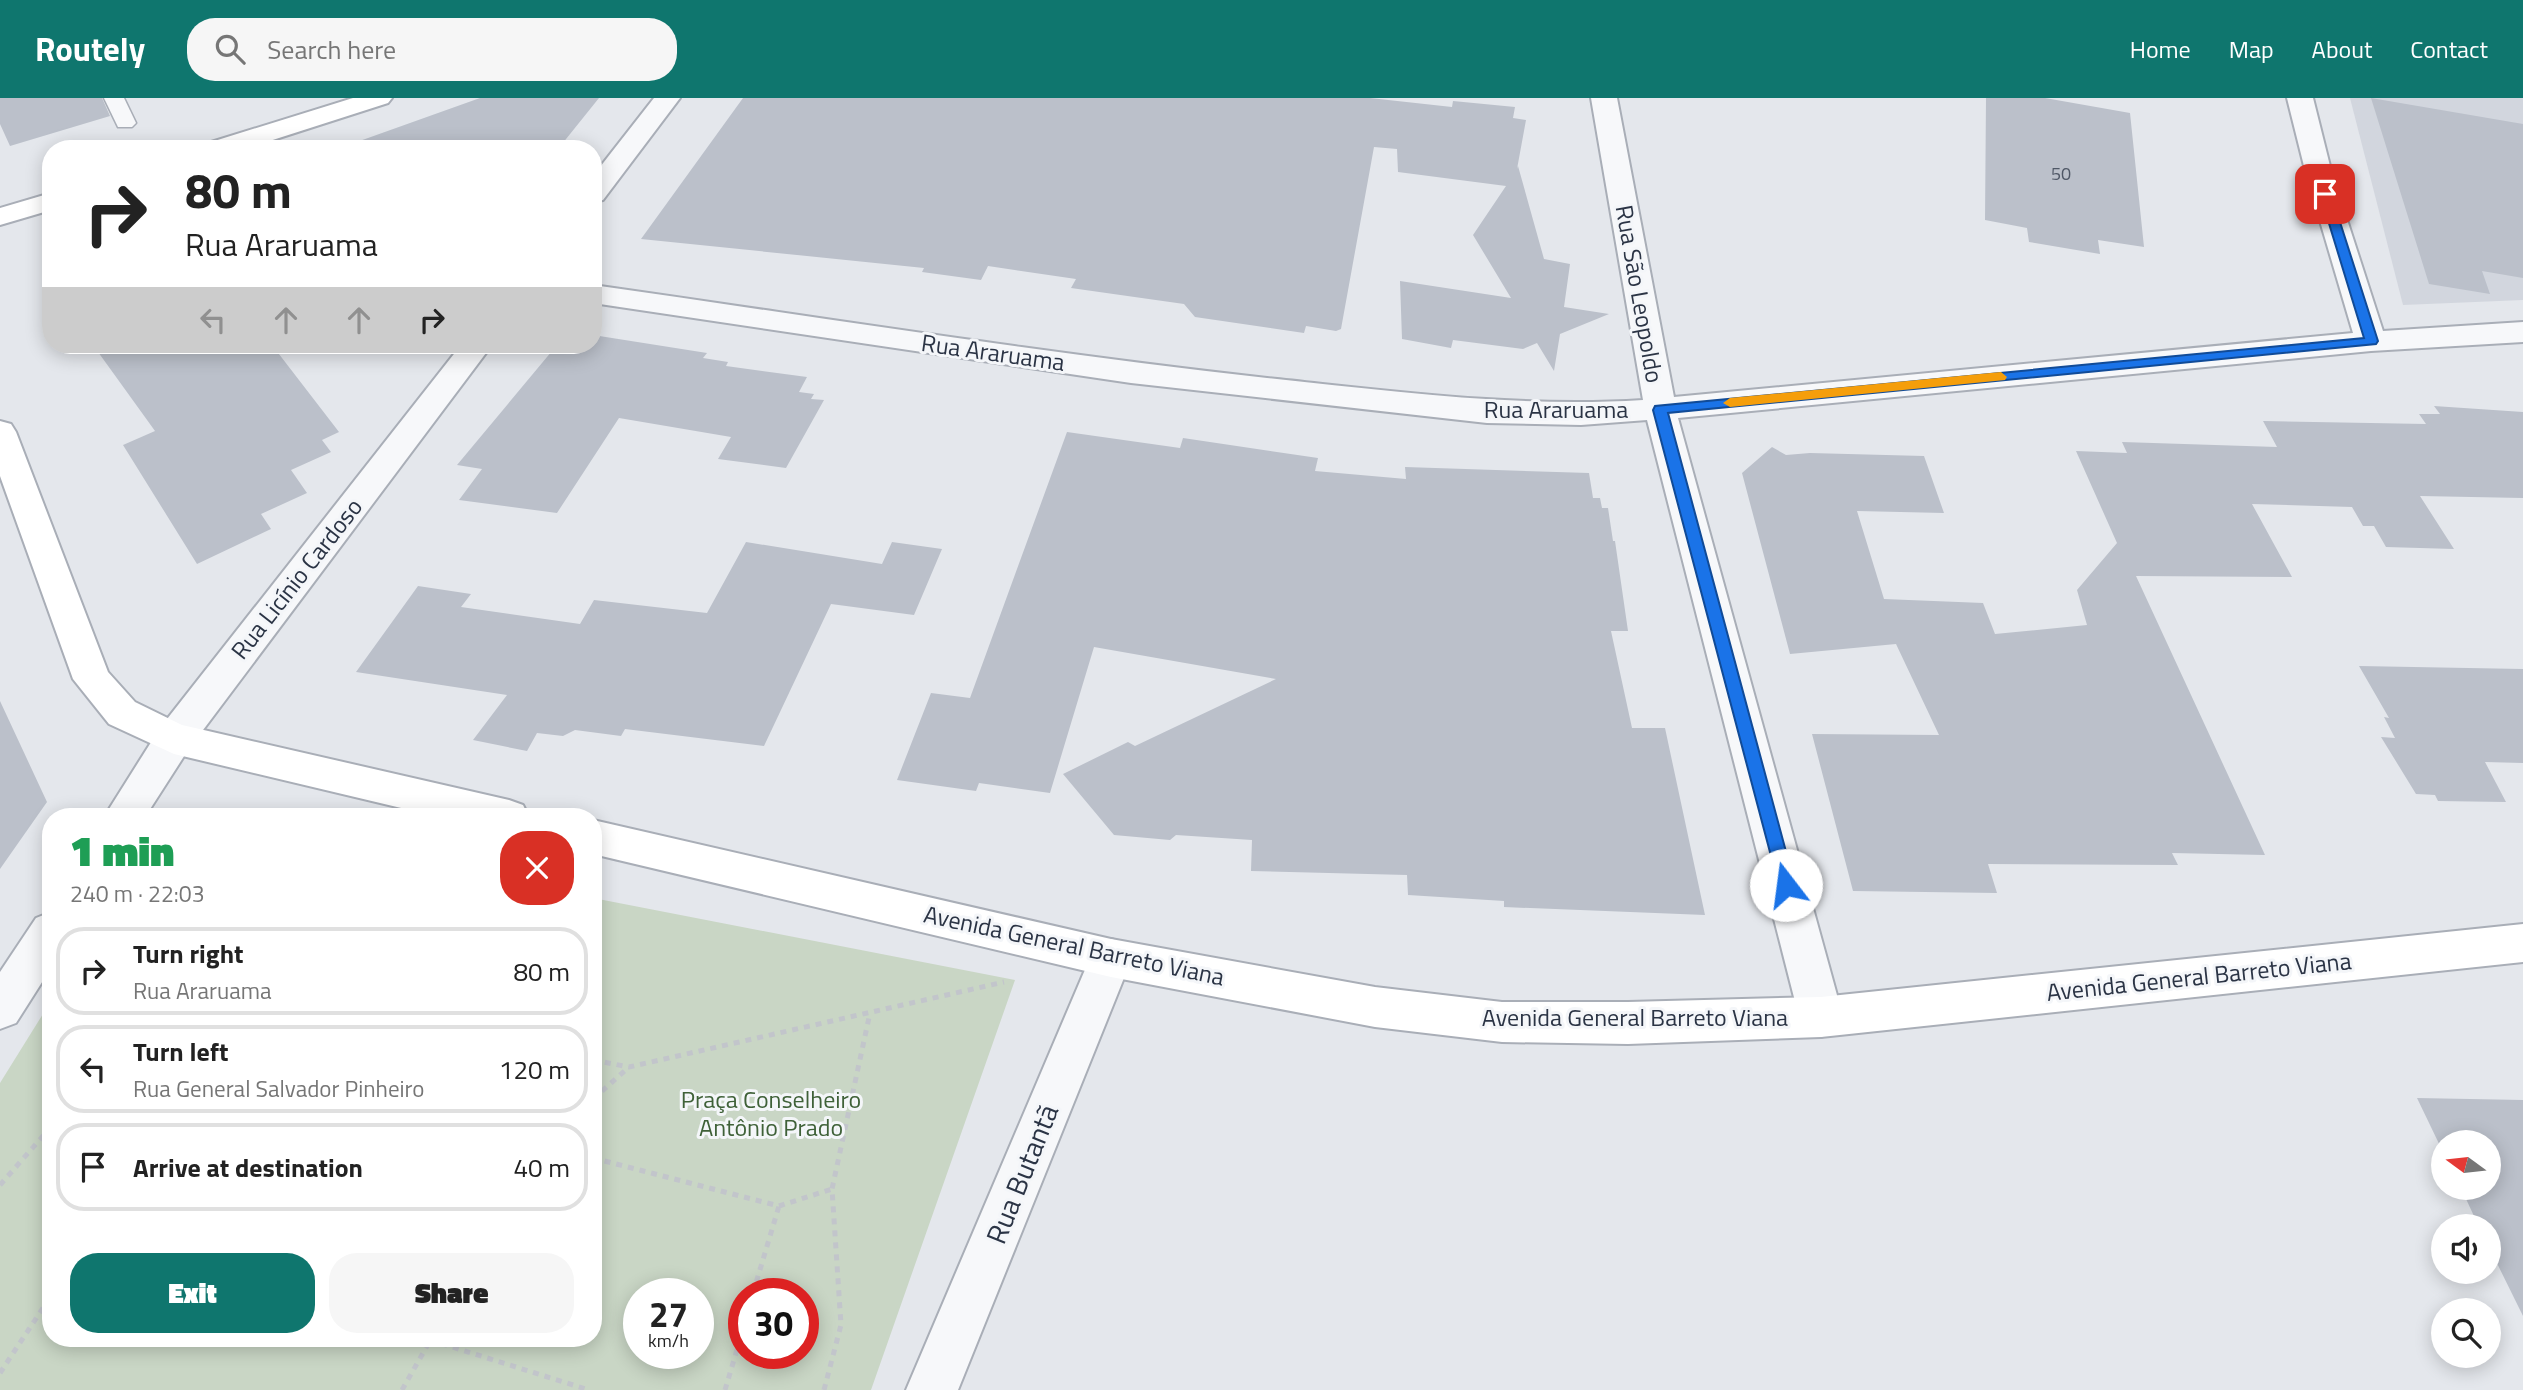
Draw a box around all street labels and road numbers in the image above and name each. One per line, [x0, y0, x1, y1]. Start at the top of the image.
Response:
street label: Rua São Leopoldo [1607, 202, 1673, 386]
street label: Rua Araruama [919, 324, 1067, 380]
street label: Rua Araruama [1484, 391, 1628, 427]
street label: Rua Licínio Cardoso [222, 490, 371, 667]
street label: Avenida General Barreto Viana [921, 896, 1228, 994]
street label: Avenida General Barreto Viana [2045, 942, 2353, 1010]
street label: Avenida General Barreto Viana [1482, 999, 1788, 1035]
street label: Rua Butantã [974, 1098, 1069, 1250]

